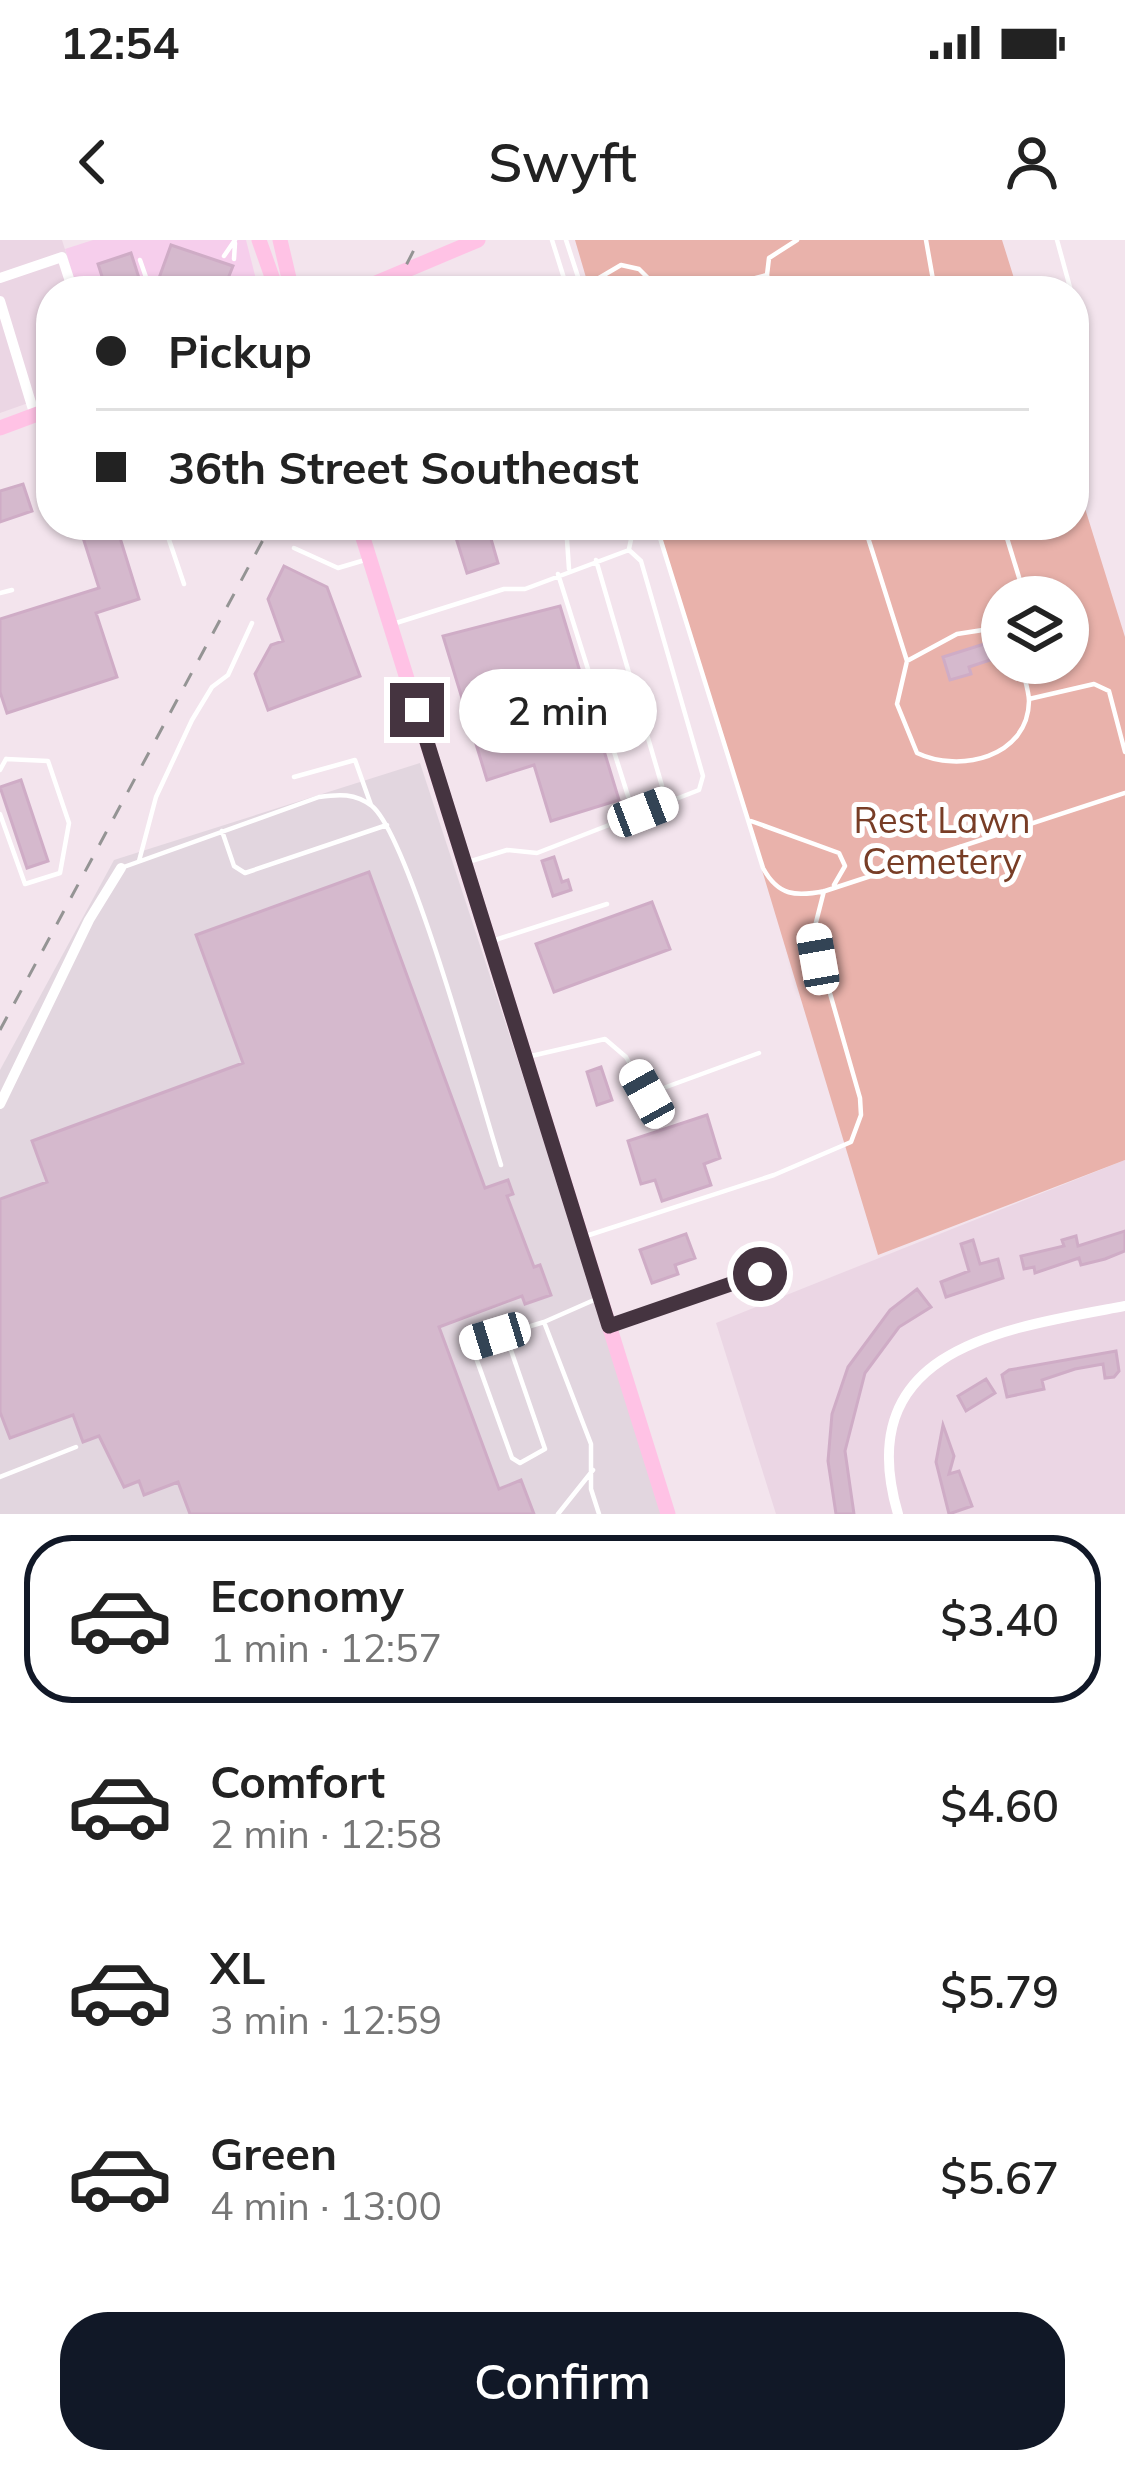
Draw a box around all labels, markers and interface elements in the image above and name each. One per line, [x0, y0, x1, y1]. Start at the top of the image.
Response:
text: 12:54 [60, 14, 179, 70]
text: Swyft [488, 128, 637, 196]
icon: back [60, 129, 126, 195]
icon: person [999, 129, 1065, 195]
text: Pickup [168, 323, 312, 379]
text: 36th Street Southeast [168, 439, 639, 495]
map controls [981, 576, 1089, 684]
button: layers [981, 576, 1089, 684]
callout: 2 min [459, 668, 657, 752]
route end [390, 683, 444, 737]
text: 2 min [507, 686, 609, 735]
car [603, 782, 683, 842]
park label: Rest Lawn Cemetery [853, 797, 1031, 883]
car [794, 920, 842, 998]
car [614, 1054, 680, 1134]
route start [733, 1247, 787, 1301]
car [455, 1308, 535, 1364]
icon: car [66, 1565, 174, 1673]
text: Economy [210, 1567, 404, 1623]
text: $3.40 [940, 1591, 1059, 1647]
text: 1 min · 12:57 [210, 1623, 442, 1672]
icon: car [66, 1751, 174, 1859]
text: Comfort [210, 1753, 385, 1809]
text: $4.60 [940, 1777, 1059, 1833]
text: 2 min · 12:58 [210, 1809, 442, 1858]
icon: car [66, 1937, 174, 2045]
text: XL [210, 1939, 265, 1995]
text: $5.79 [940, 1963, 1059, 2019]
text: 3 min · 12:59 [210, 1995, 442, 2044]
icon: car [66, 2123, 174, 2231]
text: Green [210, 2125, 337, 2181]
text: $5.67 [940, 2149, 1059, 2205]
text: 4 min · 13:00 [210, 2181, 442, 2230]
button: Confirm [60, 2312, 1065, 2450]

